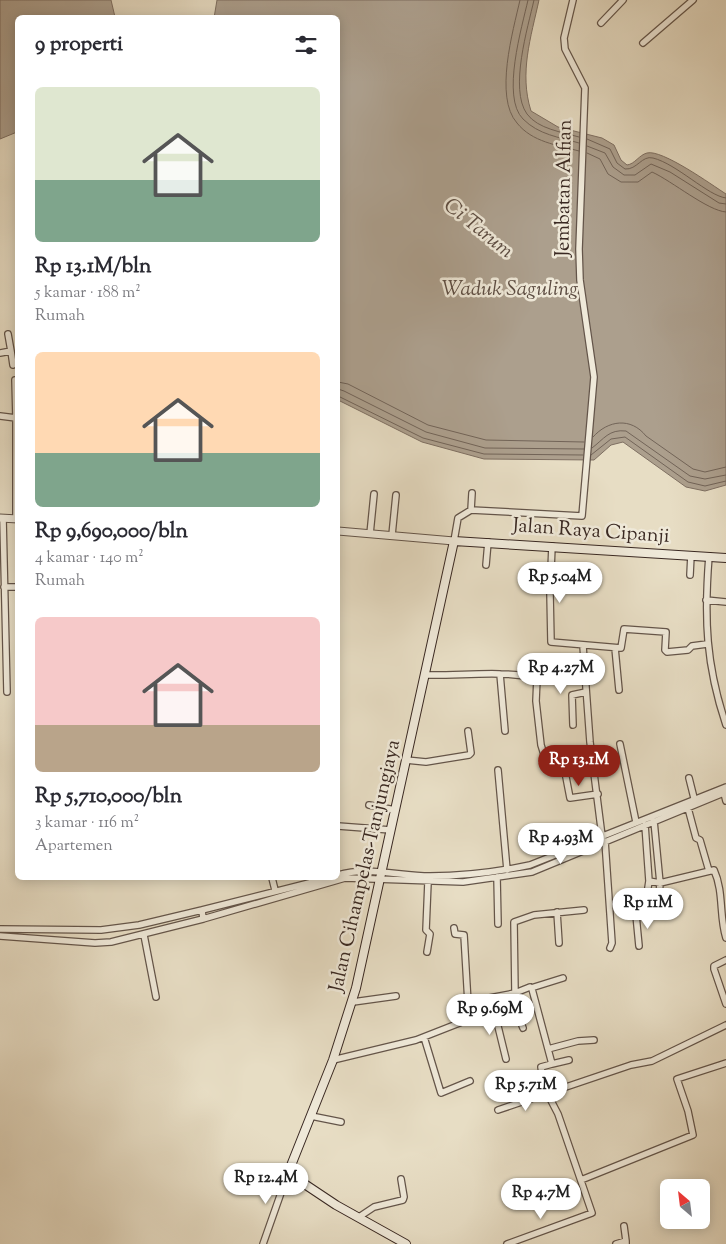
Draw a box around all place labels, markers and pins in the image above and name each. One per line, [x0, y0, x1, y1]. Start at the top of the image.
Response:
pin: Rp 5.04M [508, 562, 612, 604]
pin: Rp 4.27M [509, 652, 613, 695]
pin: Rp 13.1M [527, 744, 631, 787]
pin: Rp 4.93M [509, 822, 613, 865]
pin: Rp 11M [607, 888, 689, 930]
pin: Rp 9.69M [438, 994, 542, 1036]
pin: Rp 5.71M [474, 1070, 578, 1112]
pin: Rp 12.4M [214, 1162, 318, 1205]
pin: Rp 4.7M [495, 1178, 587, 1220]

